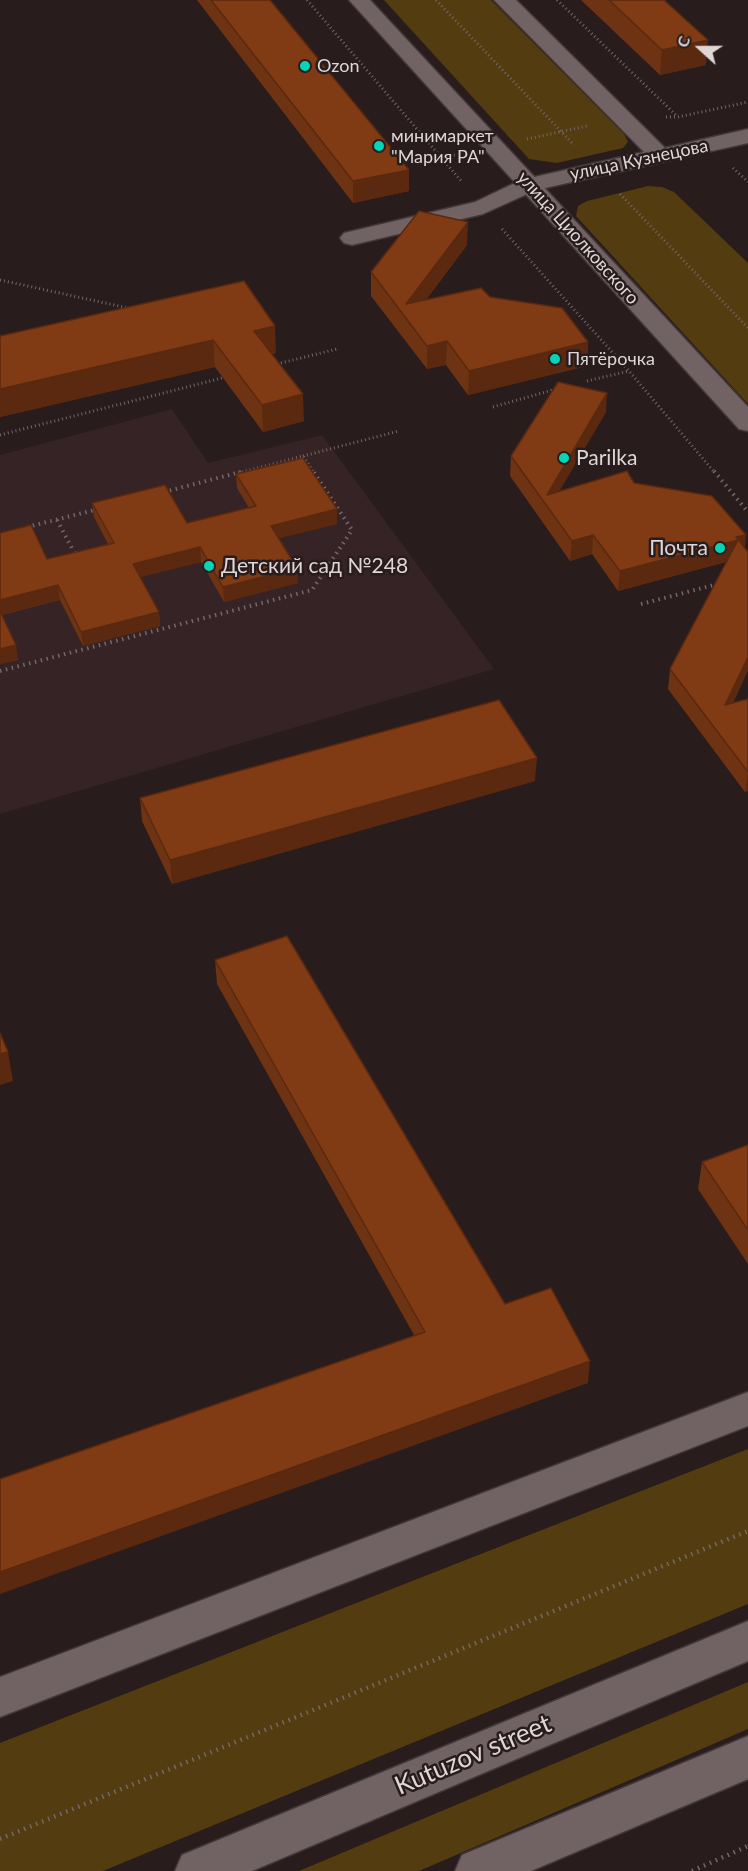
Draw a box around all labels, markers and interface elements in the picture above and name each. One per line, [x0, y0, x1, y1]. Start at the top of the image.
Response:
north arrow [670, 18, 730, 78]
text: С [672, 33, 693, 50]
place label: Ozon [317, 55, 359, 77]
marker: Ozon [298, 59, 312, 73]
place label: минимаркет "Мария РА" [391, 125, 494, 168]
street label: улица Кузнецова [568, 135, 710, 185]
marker: минимаркет "Мария РА" [372, 139, 386, 153]
street label: улица Циолковского [513, 167, 643, 309]
place label: Пятёрочка [567, 348, 655, 370]
marker: Пятёрочка [548, 352, 562, 366]
place label: Parilka [576, 445, 637, 471]
marker: Parilka [557, 451, 571, 465]
place label: Почта [649, 535, 708, 561]
marker: Почта [713, 541, 727, 555]
place label: Детский сад №248 [221, 553, 408, 579]
marker: Детский сад №248 [202, 559, 216, 573]
street label: Kutuzov street [390, 1708, 556, 1802]

